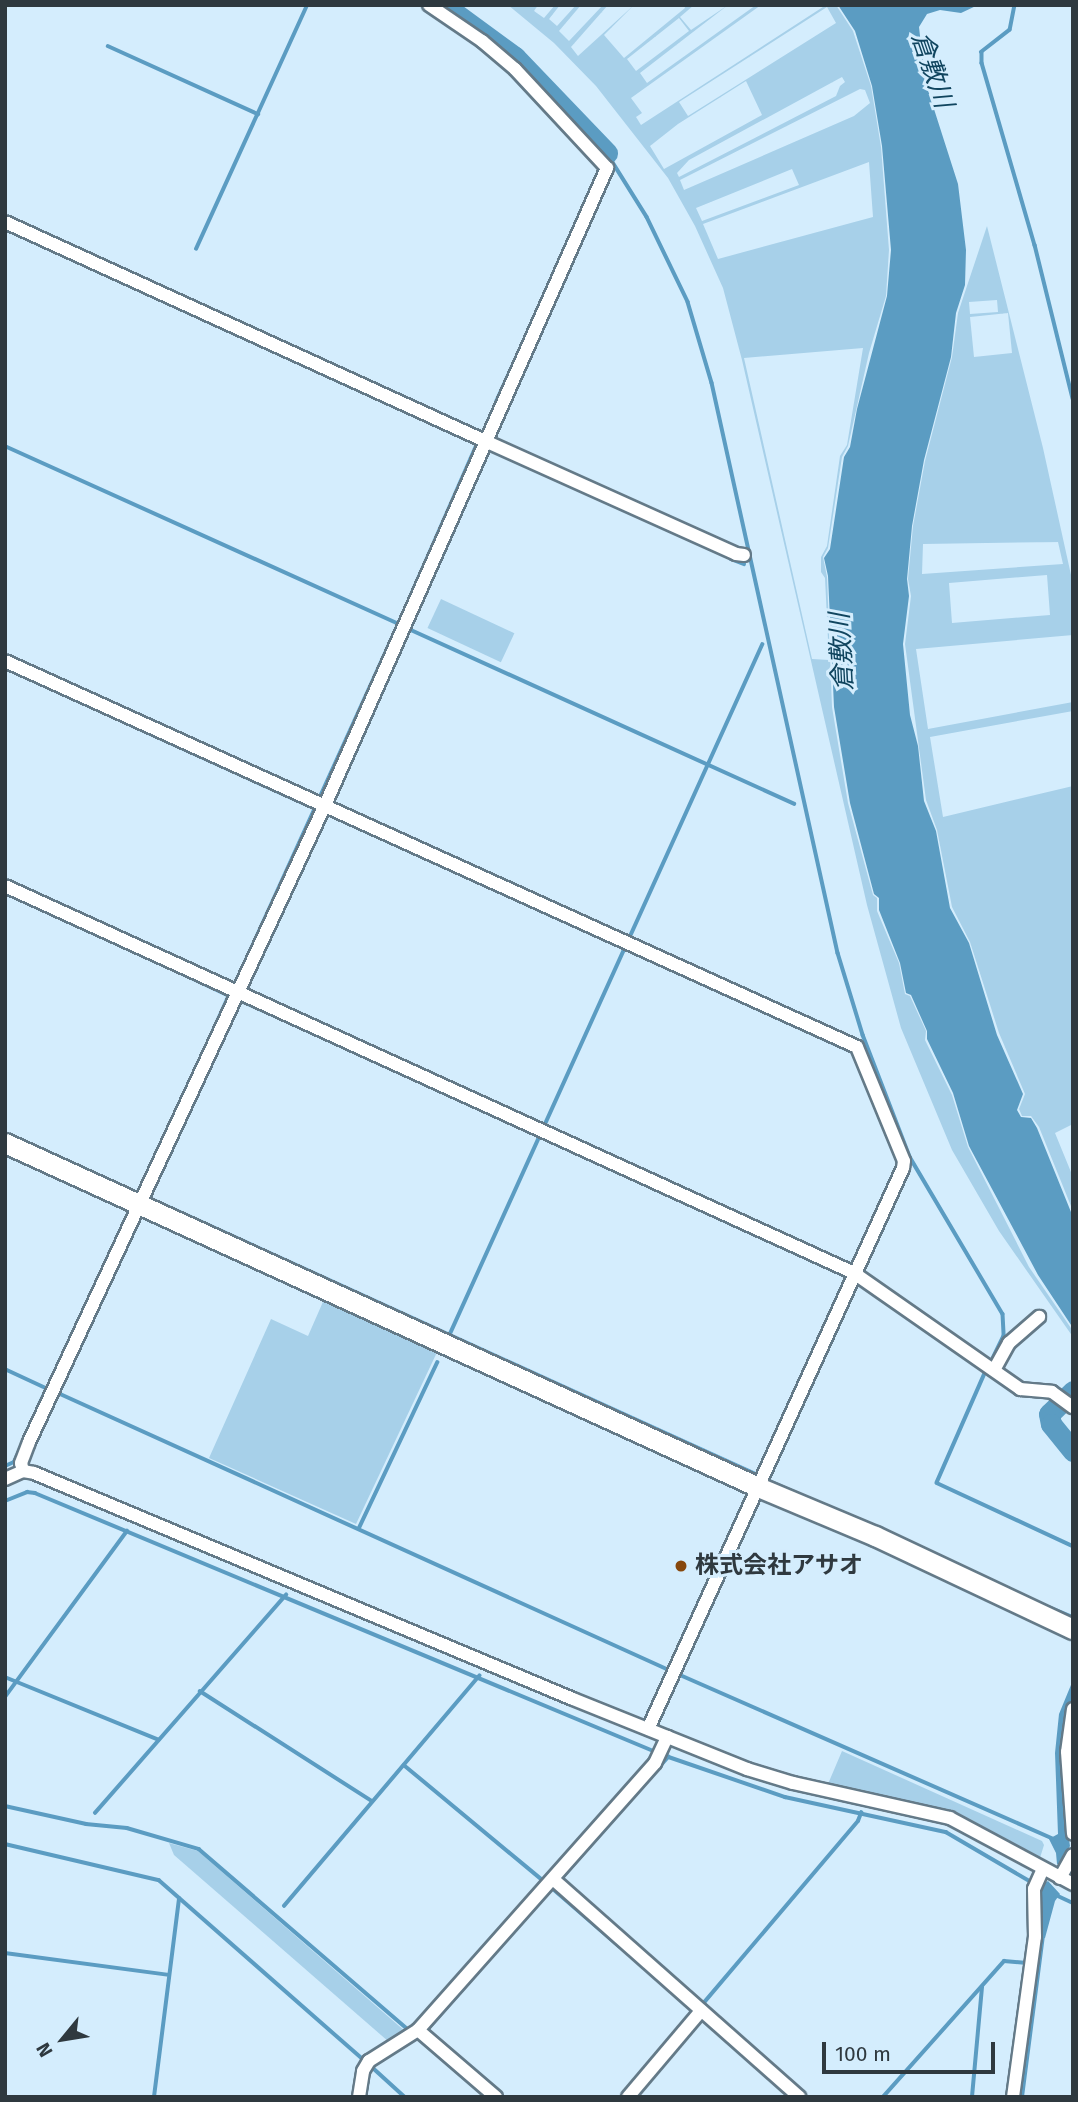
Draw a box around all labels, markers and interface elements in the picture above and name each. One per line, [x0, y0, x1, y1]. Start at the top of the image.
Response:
water label: 倉敷川 [905, 28, 959, 112]
water label: 倉敷川 [824, 612, 860, 692]
place label: 株式会社アサオ [695, 1552, 863, 1580]
marker: 株式会社アサオ [673, 1558, 689, 1574]
north arrow [28, 2004, 98, 2074]
scale bar [826, 2028, 999, 2072]
text: N [31, 2039, 57, 2061]
text: 100 m [835, 2041, 891, 2067]

